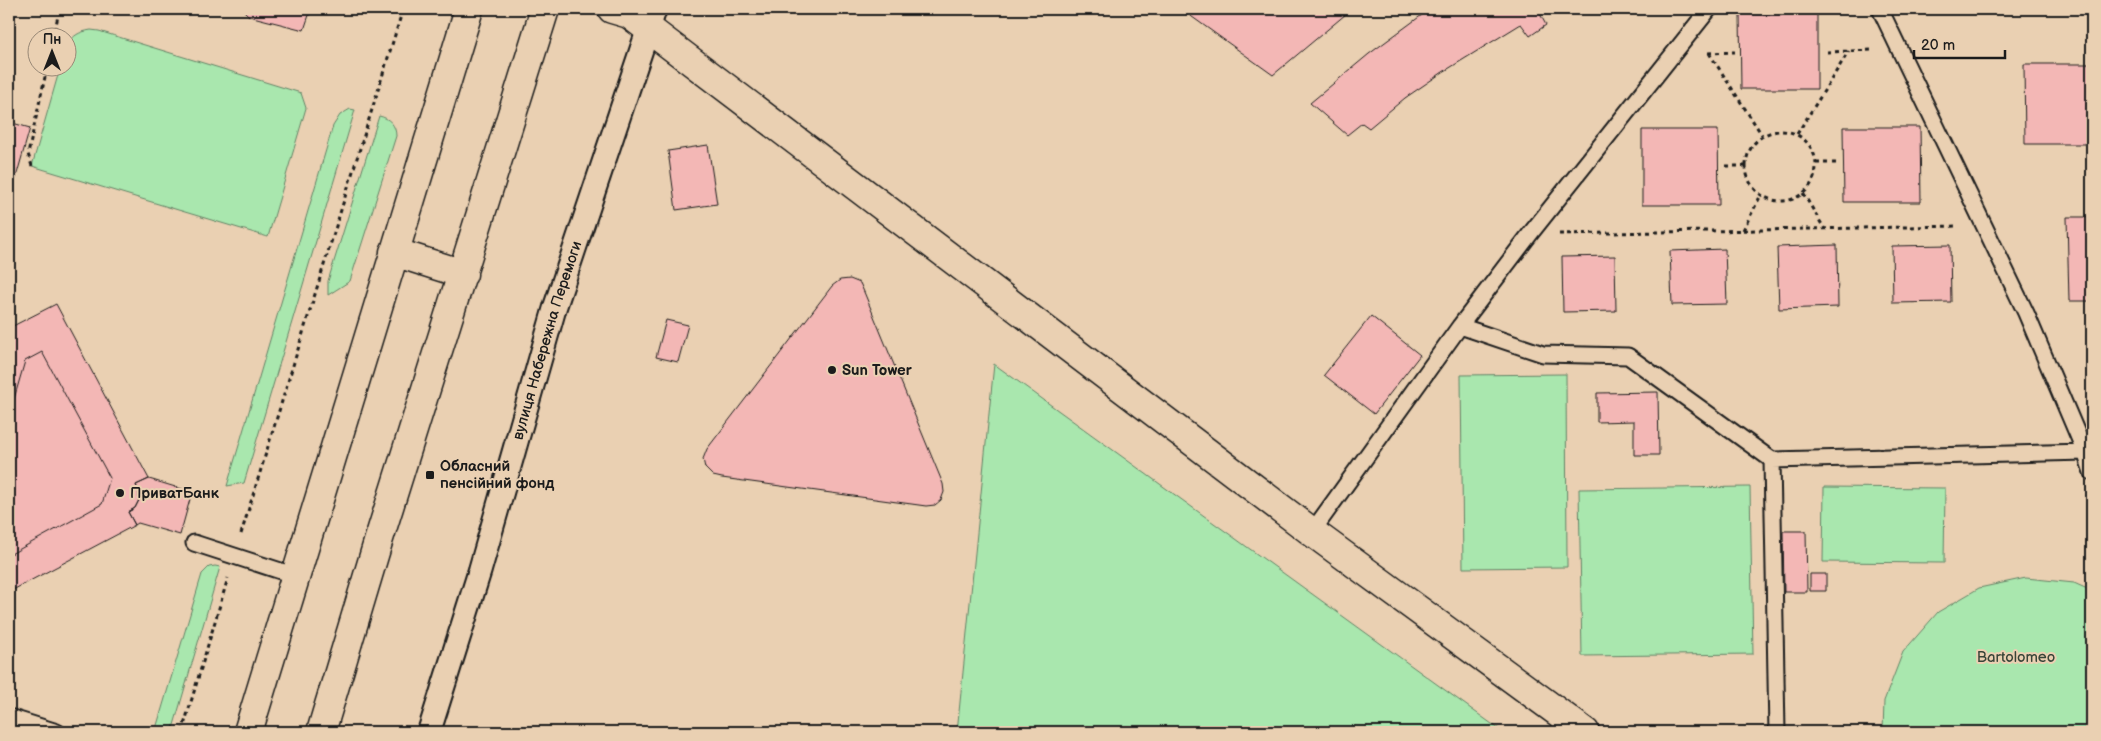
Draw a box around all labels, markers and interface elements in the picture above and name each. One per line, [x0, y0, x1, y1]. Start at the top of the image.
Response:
north arrow [28, 28, 78, 78]
scale bar [1914, 28, 2005, 60]
text: Пн [43, 31, 61, 48]
text: 20 m [1921, 36, 1955, 55]
street label: вулиця Набережна Перемоги [508, 239, 586, 442]
place label: Sun Tower [842, 361, 913, 380]
marker: Sun Tower [826, 364, 838, 376]
place label: Обласний пенсійний фонд [440, 457, 554, 493]
marker: Обласний пенсійний фонд [424, 469, 436, 481]
place label: ПриватБанк [130, 484, 220, 503]
marker: ПриватБанк [114, 487, 126, 499]
park label: Bartolomeo [1977, 648, 2055, 667]

